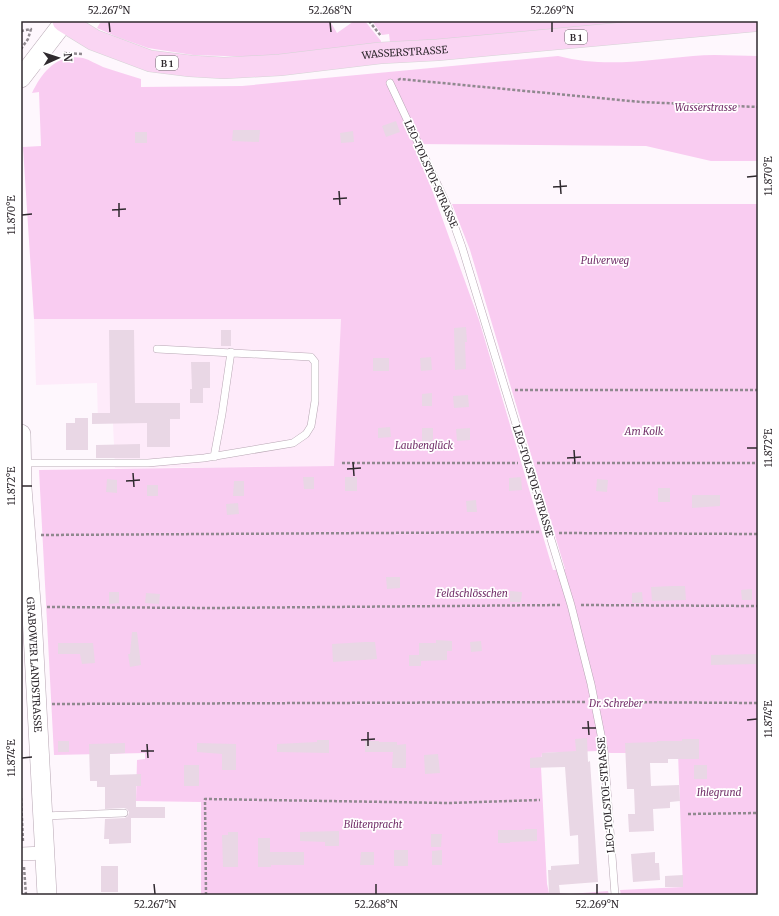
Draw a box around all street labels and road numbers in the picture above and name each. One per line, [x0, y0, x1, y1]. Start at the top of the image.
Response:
road number: B 1 [565, 30, 587, 44]
street label: WASSERSTRASSE [360, 42, 449, 62]
road number: B 1 [156, 56, 178, 70]
street label: LEO-TOLSTOI-STRASSE [401, 118, 461, 231]
street label: LEO-TOLSTOI-STRASSE [510, 423, 556, 539]
street label: GRABOWER LANDSTRASSE [24, 596, 45, 733]
street label: LEO-TOLSTOI-STRASSE [594, 736, 618, 854]

